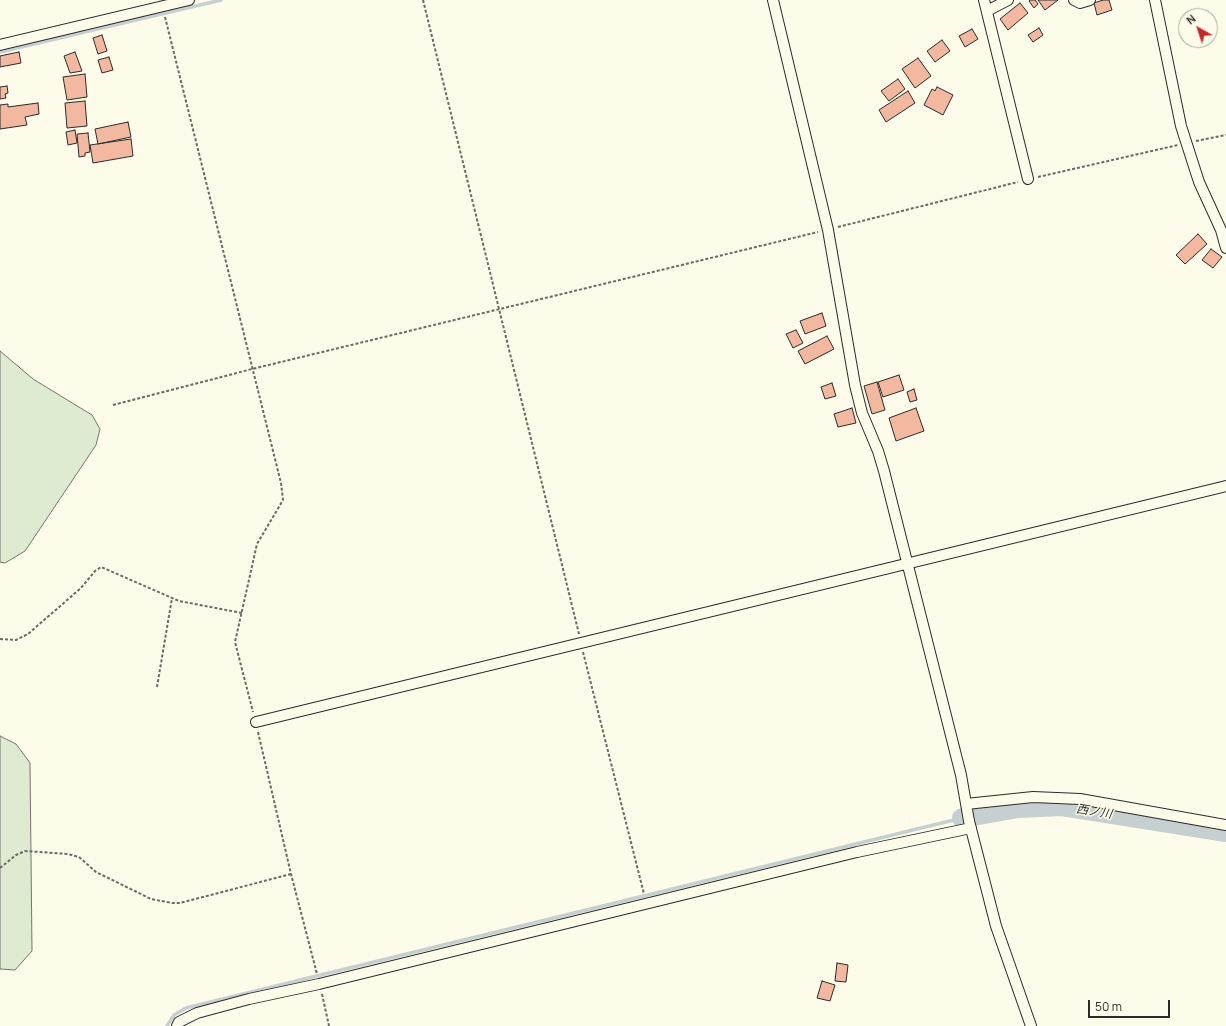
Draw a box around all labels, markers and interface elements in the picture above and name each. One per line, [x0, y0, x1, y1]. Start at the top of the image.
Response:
north arrow [1178, 8, 1218, 48]
text: N [1183, 11, 1199, 27]
water label: 西ノ川 [1075, 802, 1113, 822]
scale bar [1090, 992, 1172, 1018]
text: 50 m [1095, 998, 1122, 1015]

